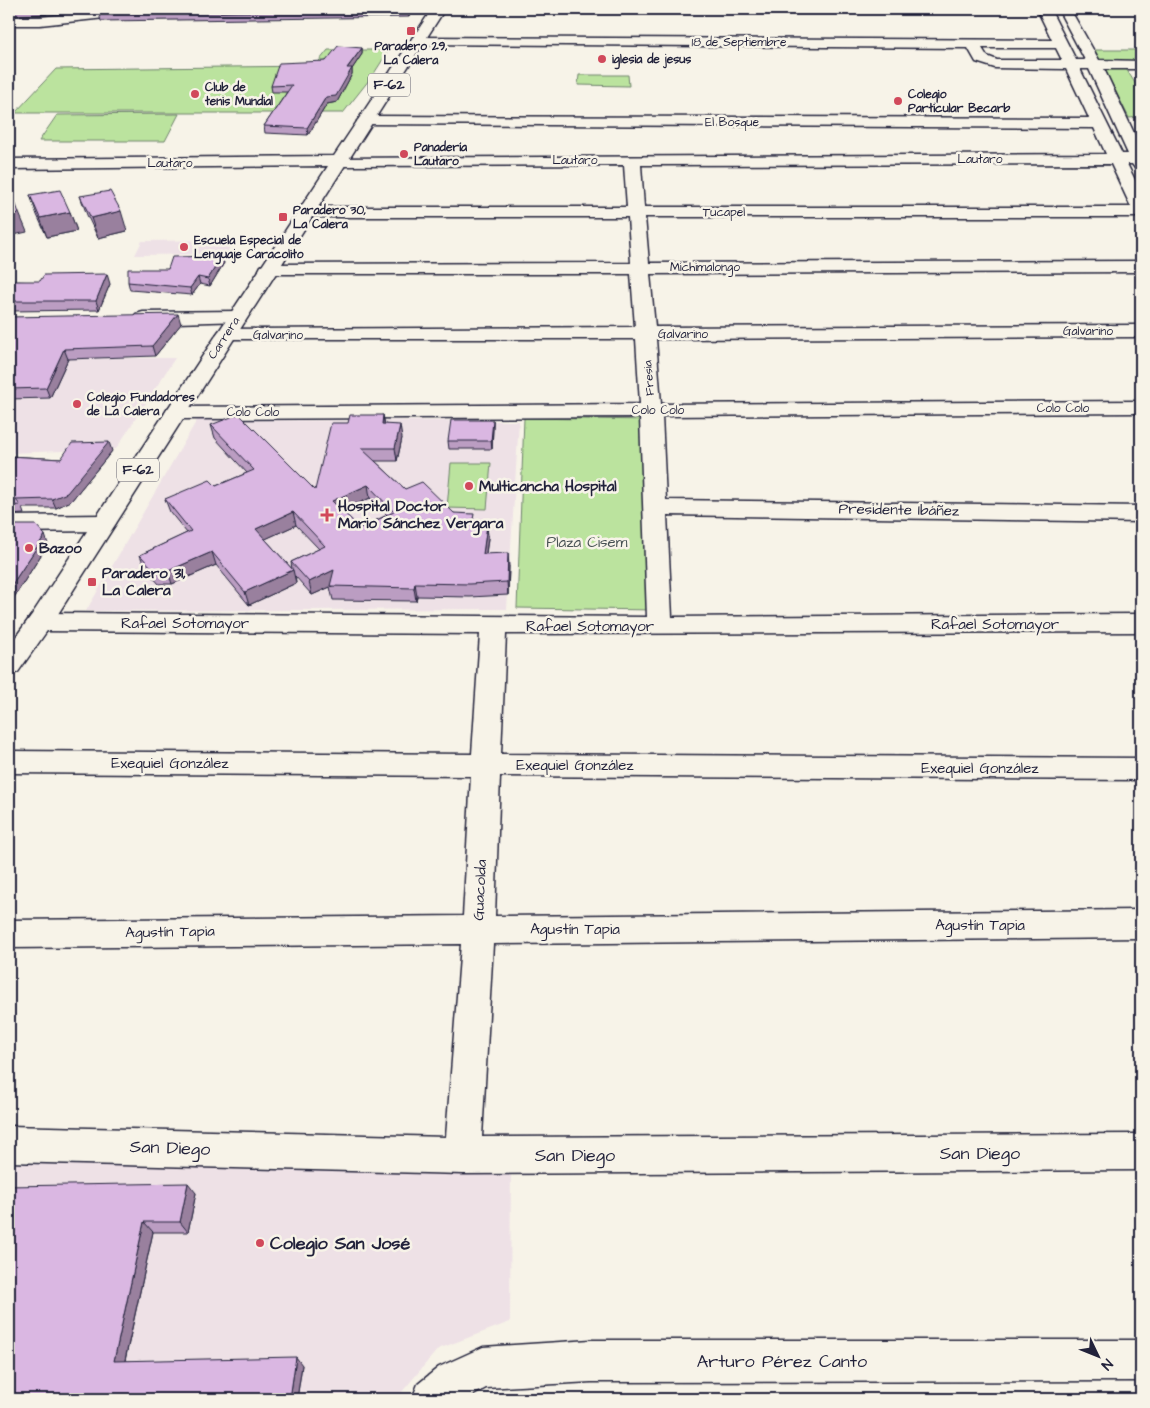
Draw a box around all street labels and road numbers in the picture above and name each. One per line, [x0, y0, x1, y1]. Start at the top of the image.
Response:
street label: 18 de Septiembre [692, 34, 787, 51]
road number: F-62 [368, 74, 410, 96]
street label: El Bosque [705, 114, 759, 131]
street label: Lautaro [958, 151, 1003, 168]
street label: Lautaro [553, 152, 598, 169]
street label: Lautaro [148, 155, 193, 172]
street label: Tucapel [703, 204, 745, 221]
street label: Michimalongo [670, 259, 740, 277]
street label: Carrera [204, 314, 244, 362]
street label: Galvarino [1063, 323, 1113, 340]
street label: Galvarino [658, 326, 708, 343]
street label: Galvarino [253, 327, 303, 344]
street label: Fresia [639, 360, 659, 396]
street label: Colo Colo [1037, 400, 1090, 417]
street label: Colo Colo [632, 402, 685, 419]
street label: Colo Colo [227, 404, 280, 421]
road number: F-62 [117, 458, 159, 482]
street label: Presidente Ibáñez [839, 498, 960, 522]
street label: Rafael Sotomayor [121, 613, 249, 635]
street label: Rafael Sotomayor [931, 614, 1059, 636]
street label: Rafael Sotomayor [526, 616, 654, 638]
street label: Exequiel González [111, 753, 229, 774]
street label: Exequiel González [516, 755, 634, 776]
street label: Exequiel González [921, 758, 1039, 779]
street label: Guacolda [468, 859, 492, 921]
street label: Agustín Tapia [935, 915, 1025, 937]
street label: Agustín Tapia [530, 919, 620, 941]
street label: Agustín Tapia [125, 921, 215, 944]
street label: San Diego [129, 1134, 211, 1163]
street label: San Diego [940, 1141, 1020, 1167]
street label: San Diego [535, 1143, 615, 1169]
street label: Arturo Pérez Canto [697, 1349, 867, 1374]

